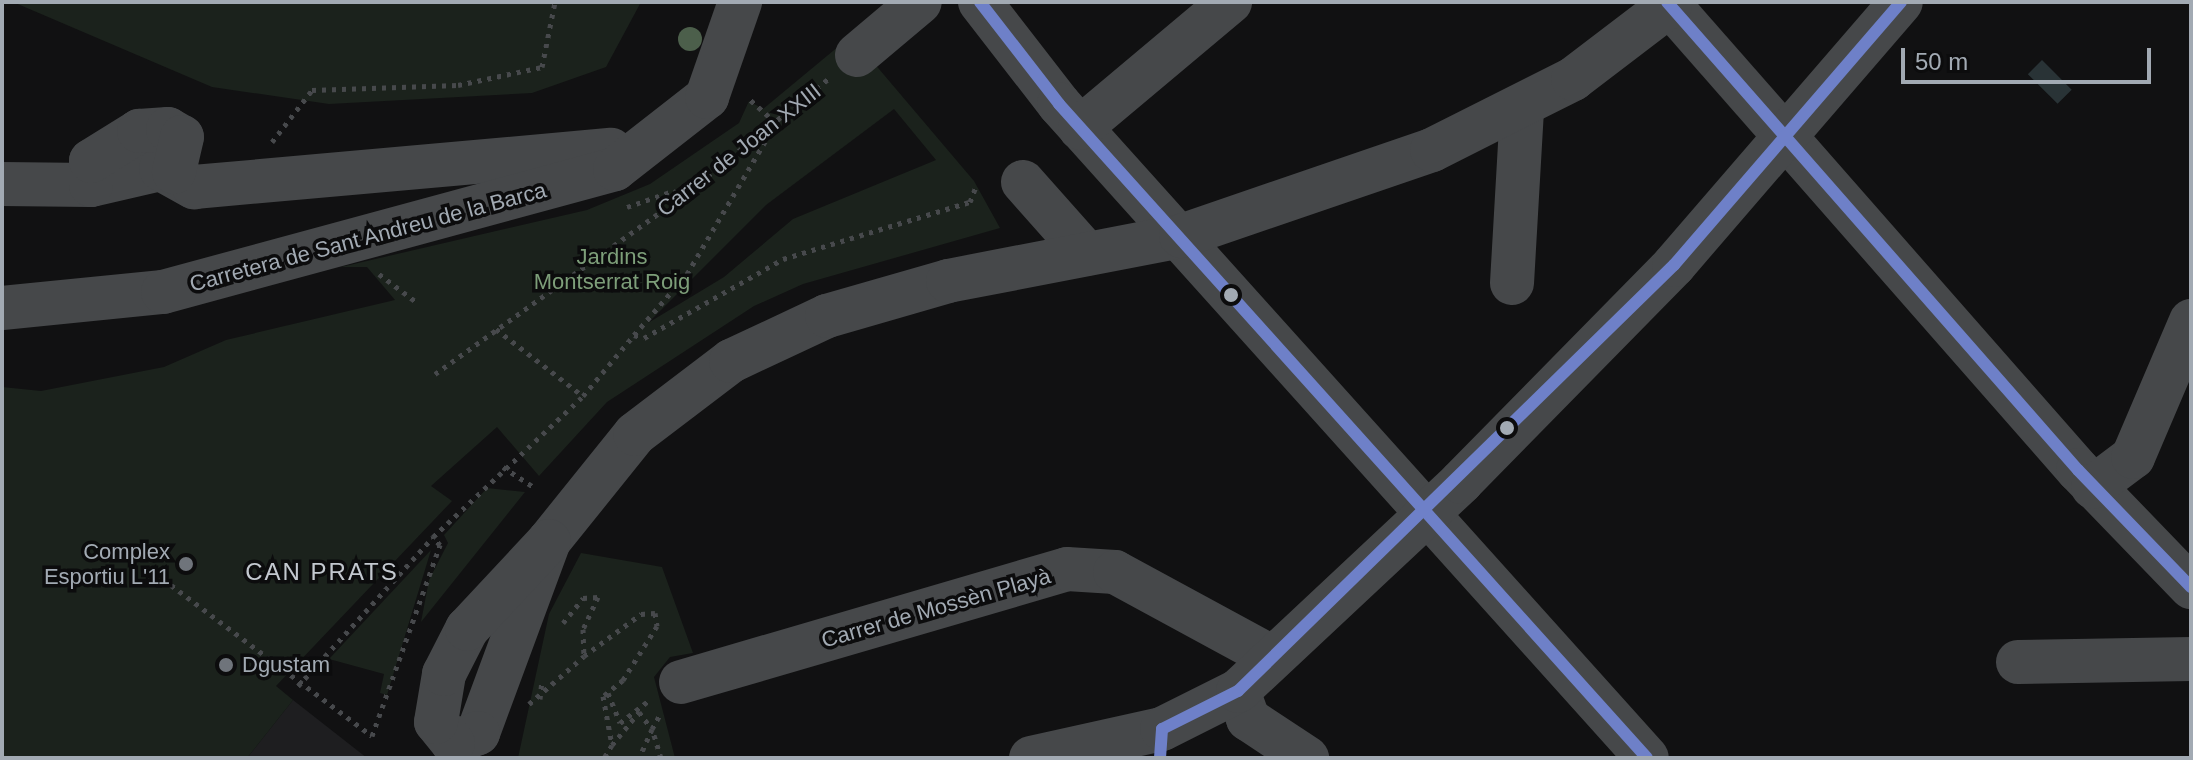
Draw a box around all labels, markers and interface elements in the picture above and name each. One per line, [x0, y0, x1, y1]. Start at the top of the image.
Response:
scale bar [1905, 32, 2155, 82]
text: 50 m [1915, 48, 1968, 75]
street label: Carrer de Joan XXIII [652, 78, 826, 222]
street label: Carretera de Sant Andreu de la Barca [186, 176, 550, 298]
park label: Jardins Montserrat Roig [534, 243, 690, 294]
unlabelled marker [1223, 287, 1239, 303]
unlabelled marker [1499, 420, 1515, 436]
place label: Complex Esportiu L'11 [44, 538, 170, 590]
marker: Complex Esportiu L'11 [177, 555, 195, 573]
district label: CAN PRATS [245, 558, 399, 586]
street label: Carrer de Mossèn Playà [818, 563, 1054, 653]
place label: Dgustam [242, 652, 330, 678]
marker: Dgustam [217, 656, 235, 674]

